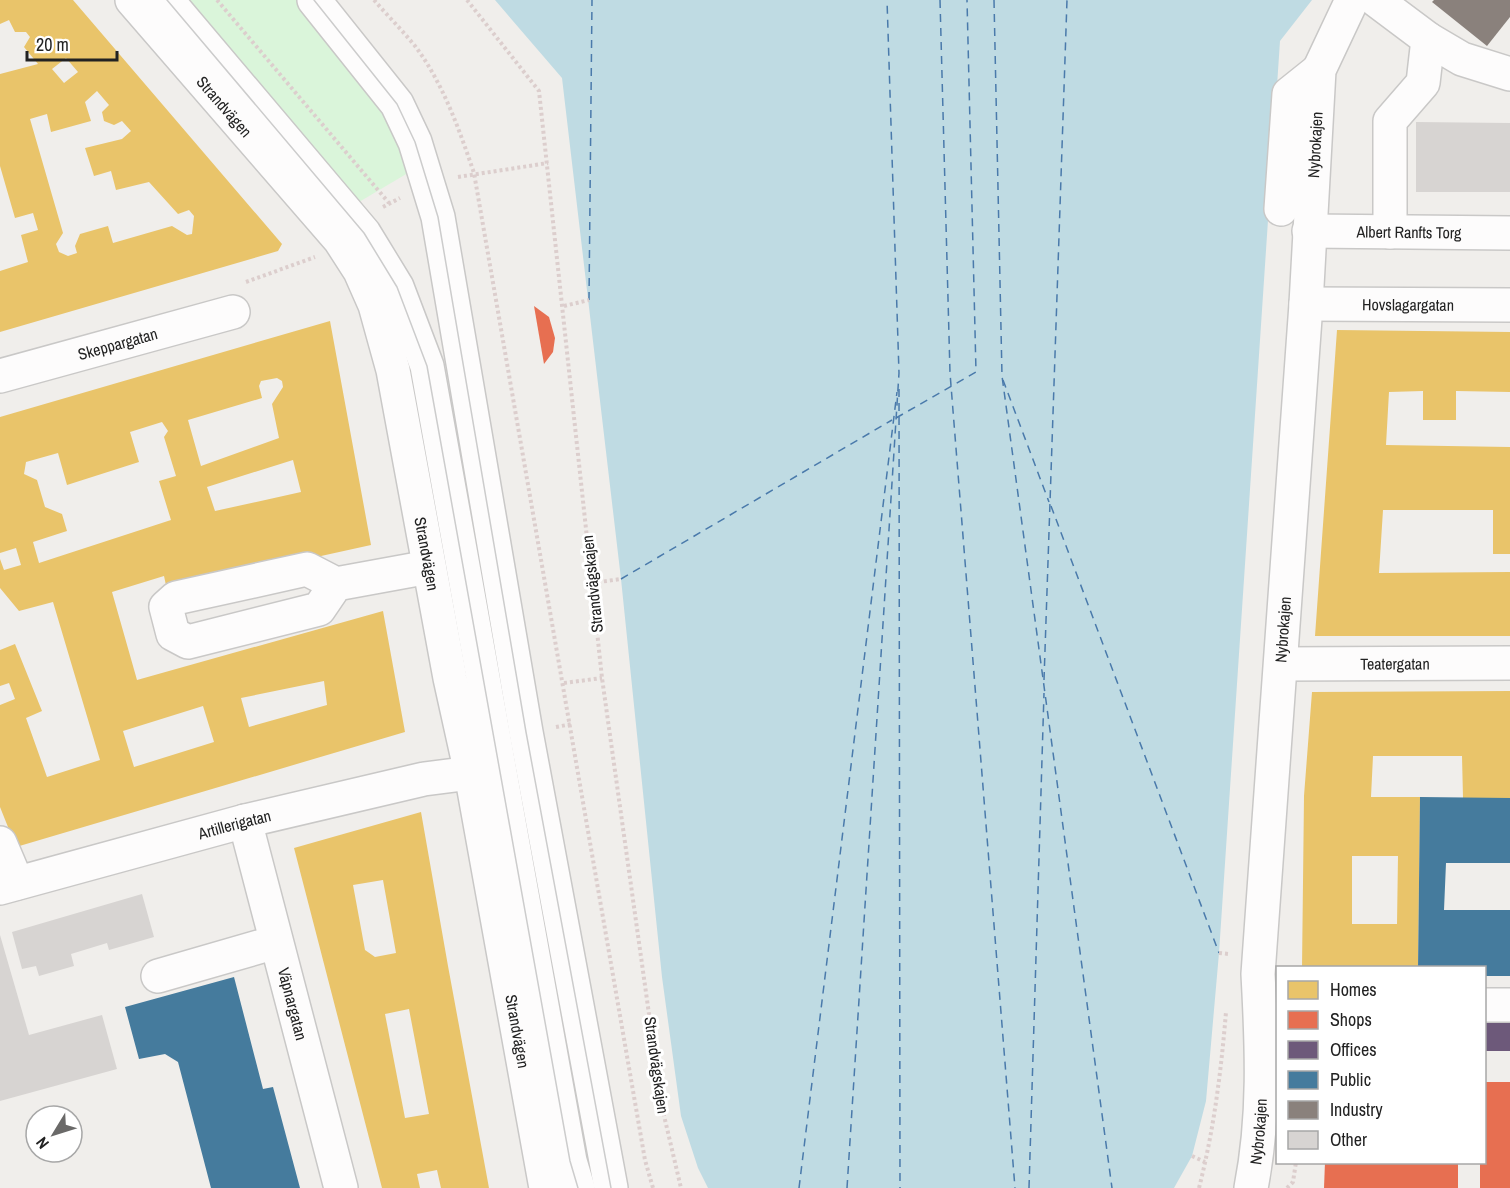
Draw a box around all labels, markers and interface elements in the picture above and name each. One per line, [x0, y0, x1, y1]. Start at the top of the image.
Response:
scale bar [27, 24, 117, 62]
text: 20 m [36, 32, 69, 57]
street label: Strandvägen [192, 71, 257, 142]
street label: Nybrokajen [1302, 111, 1328, 178]
street label: Albert Ranfts Torg [1355, 220, 1462, 244]
street label: Hovslagargatan [1362, 293, 1454, 316]
street label: Skeppargatan [75, 322, 160, 365]
street label: Strandvägen [409, 515, 445, 592]
street label: Strandvägskajen [576, 534, 608, 634]
street label: Nybrokajen [1269, 596, 1296, 663]
street label: Teatergatan [1360, 652, 1430, 675]
street label: Artillerigatan [195, 804, 273, 845]
street label: Väpnargatan [273, 965, 313, 1043]
legend [1276, 966, 1486, 1164]
text: Homes [1330, 977, 1377, 1002]
street label: Strandvägen [500, 993, 535, 1070]
text: Shops [1330, 1007, 1372, 1032]
street label: Strandvägskajen [639, 1015, 675, 1115]
text: Offices [1330, 1037, 1377, 1062]
text: Public [1330, 1067, 1371, 1092]
text: Industry [1330, 1097, 1383, 1122]
street label: Nybrokajen [1244, 1098, 1272, 1166]
north arrow [24, 1104, 84, 1164]
text: Other [1330, 1127, 1367, 1152]
text: N [31, 1133, 54, 1154]

